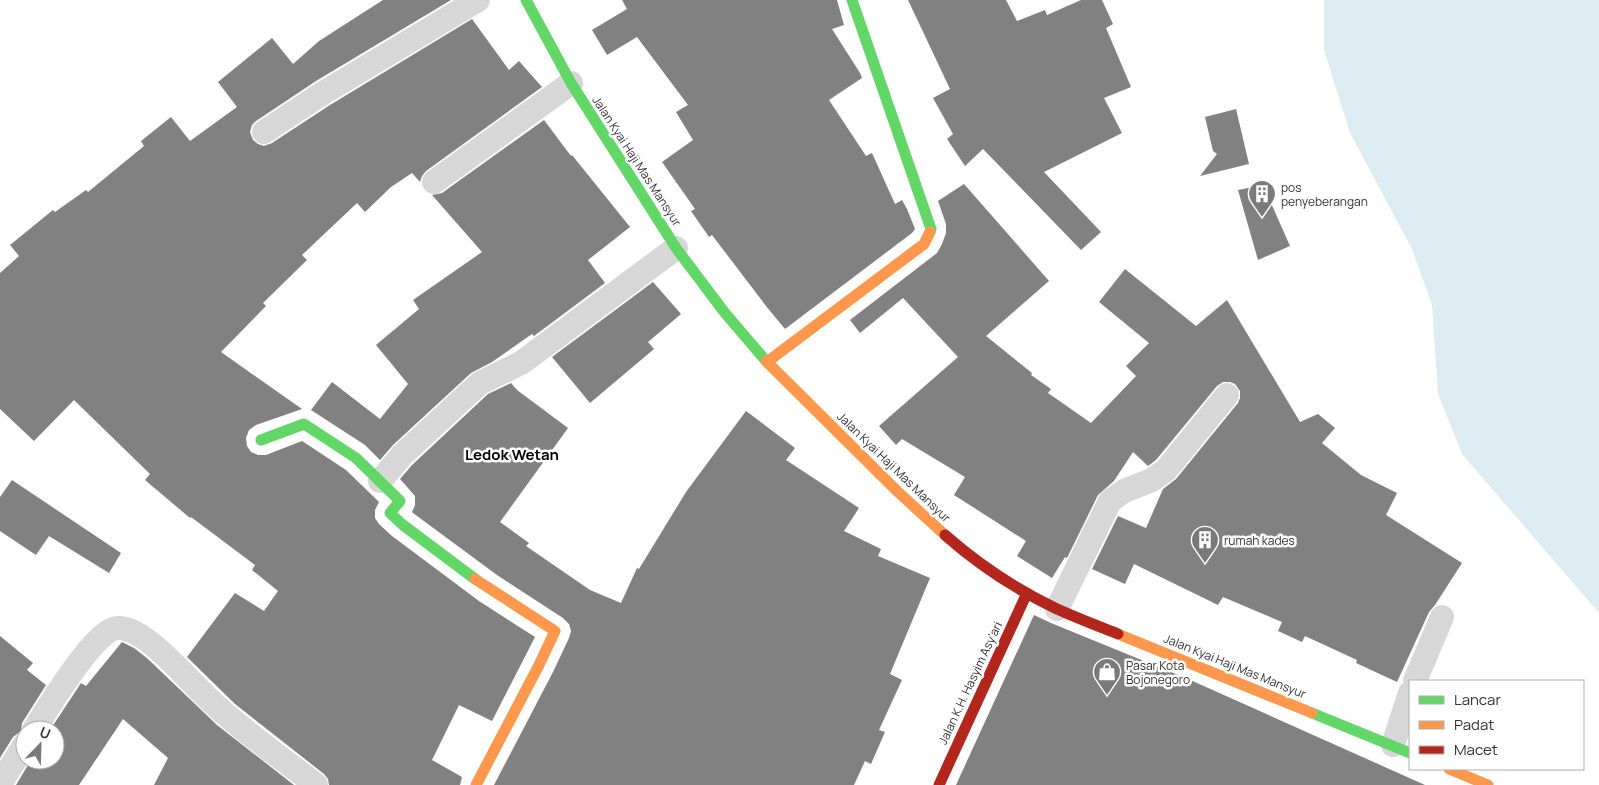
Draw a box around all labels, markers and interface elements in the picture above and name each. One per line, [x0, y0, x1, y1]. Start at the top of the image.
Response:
street label: Jalan Kyai Haji Mas Mansyur [588, 93, 686, 230]
building icon: pos penyeberangan [1247, 179, 1277, 218]
place label: pos penyeberangan [1281, 179, 1368, 210]
street label: Jalan Kyai Haji Mas Mansyur [833, 408, 955, 526]
district label: Ledok Wetan [465, 444, 559, 465]
building icon: rumah kades [1190, 525, 1220, 564]
place label: rumah kades [1224, 532, 1295, 549]
street label: Jalan K.H. Hasyim Asy'ari [934, 619, 1006, 747]
street label: Jalan Kyai Haji Mas Mansyur [1161, 630, 1309, 703]
shop icon: Pasar Kota Bojonegoro [1092, 657, 1122, 696]
place label: Pasar Kota Bojonegoro [1126, 657, 1190, 688]
legend [1409, 680, 1584, 770]
text: Lancar [1454, 689, 1501, 710]
text: Padat [1454, 714, 1494, 735]
north arrow [15, 720, 65, 770]
text: U [37, 722, 54, 743]
text: Macet [1454, 739, 1498, 760]

